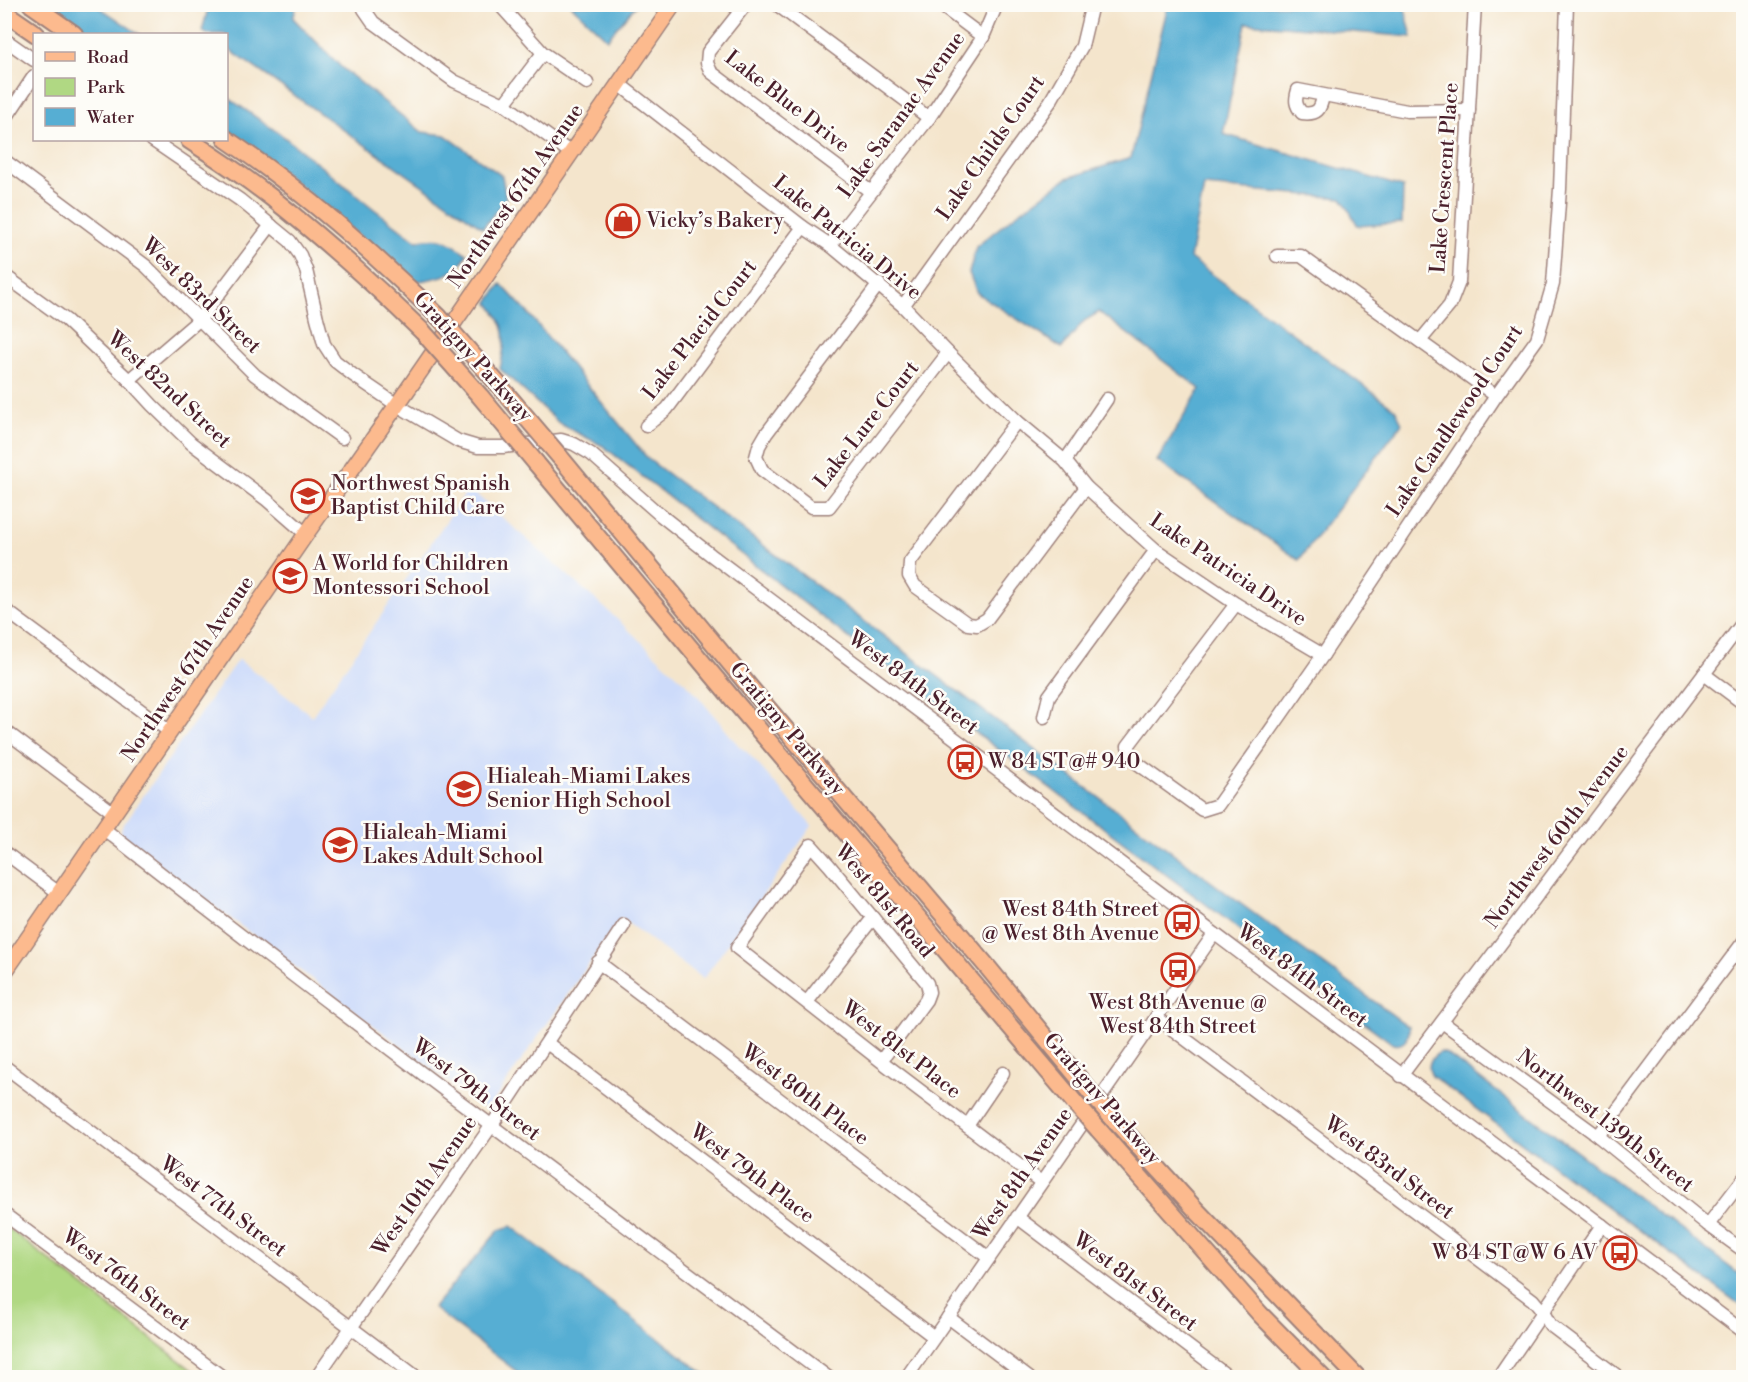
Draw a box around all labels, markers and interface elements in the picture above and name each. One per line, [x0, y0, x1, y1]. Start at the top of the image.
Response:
street label: Lake Saranac Avenue [833, 27, 971, 203]
legend [33, 33, 228, 141]
street label: Lake Blue Drive [719, 45, 855, 159]
text: Road [87, 46, 130, 69]
street label: Lake Childs Court [931, 70, 1051, 226]
text: Park [87, 76, 126, 99]
street label: Lake Crescent Place [1425, 82, 1465, 274]
street label: Northwest 67th Avenue [443, 99, 589, 293]
text: Water [86, 106, 135, 129]
street label: Lake Patricia Drive [767, 170, 927, 306]
shop icon: Vicky’s Bakery [605, 203, 641, 239]
place label: Vicky’s Bakery [645, 208, 785, 234]
street label: West 83rd Street [135, 232, 267, 360]
street label: Lake Placid Court [637, 254, 763, 405]
street label: Gratigny Parkway [408, 287, 539, 428]
street label: Lake Candlewood Court [1381, 320, 1529, 522]
street label: West 82nd Street [101, 325, 237, 454]
street label: Lake Lure Court [809, 355, 925, 494]
place label: Northwest Spanish Baptist Child Care [330, 471, 510, 521]
school or university icon: Northwest Spanish Baptist Child Care [290, 478, 326, 514]
street label: Lake Patricia Drive [1144, 508, 1312, 632]
place label: A World for Children Montessori School [312, 551, 509, 601]
school or university icon: A World for Children Montessori School [272, 558, 308, 594]
street label: Northwest 67th Avenue [116, 571, 260, 767]
street label: West 84th Street [842, 625, 984, 741]
street label: Gratigny Parkway [724, 657, 851, 802]
street label: Northwest 60th Avenue [1479, 740, 1635, 934]
bus stop icon: W 84 ST@# 940 [947, 744, 983, 780]
place label: W 84 ST@# 940 [987, 749, 1140, 775]
place label: Hialeah-Miami Lakes Senior High School [487, 764, 691, 814]
school or university icon: Hialeah-Miami Lakes Senior High School [446, 771, 482, 807]
place label: Hialeah-Miami Lakes Adult School [363, 820, 543, 870]
school or university icon: Hialeah-Miami Lakes Adult School [322, 827, 358, 863]
street label: West 81st Road [828, 838, 939, 963]
place label: West 84th Street @ West 8th Avenue [981, 897, 1160, 947]
bus stop icon: West 84th Street @ West 8th Avenue [1164, 904, 1200, 940]
street label: West 84th Street [1231, 918, 1373, 1034]
bus stop icon: West 8th Avenue @ West 84th Street [1160, 952, 1196, 988]
place label: West 8th Avenue @ West 84th Street [1088, 990, 1267, 1040]
street label: West 81st Place [835, 995, 966, 1105]
street label: Gratigny Parkway [1038, 1028, 1167, 1171]
street label: West 79th Street [406, 1033, 546, 1147]
street label: West 80th Place [735, 1038, 874, 1151]
street label: Northwest 139th Street [1511, 1044, 1699, 1199]
street label: West 8th Avenue [967, 1103, 1078, 1246]
street label: West 83rd Street [1318, 1110, 1460, 1226]
street label: West 10th Avenue [366, 1111, 483, 1262]
street label: West 79th Place [684, 1118, 819, 1229]
street label: West 77th Street [154, 1150, 292, 1264]
street label: West 76th Street [56, 1223, 196, 1337]
street label: West 81st Street [1067, 1226, 1203, 1338]
bus stop icon: W 84 ST@W 6 AV [1602, 1235, 1638, 1271]
place label: W 84 ST@W 6 AV [1431, 1240, 1598, 1266]

